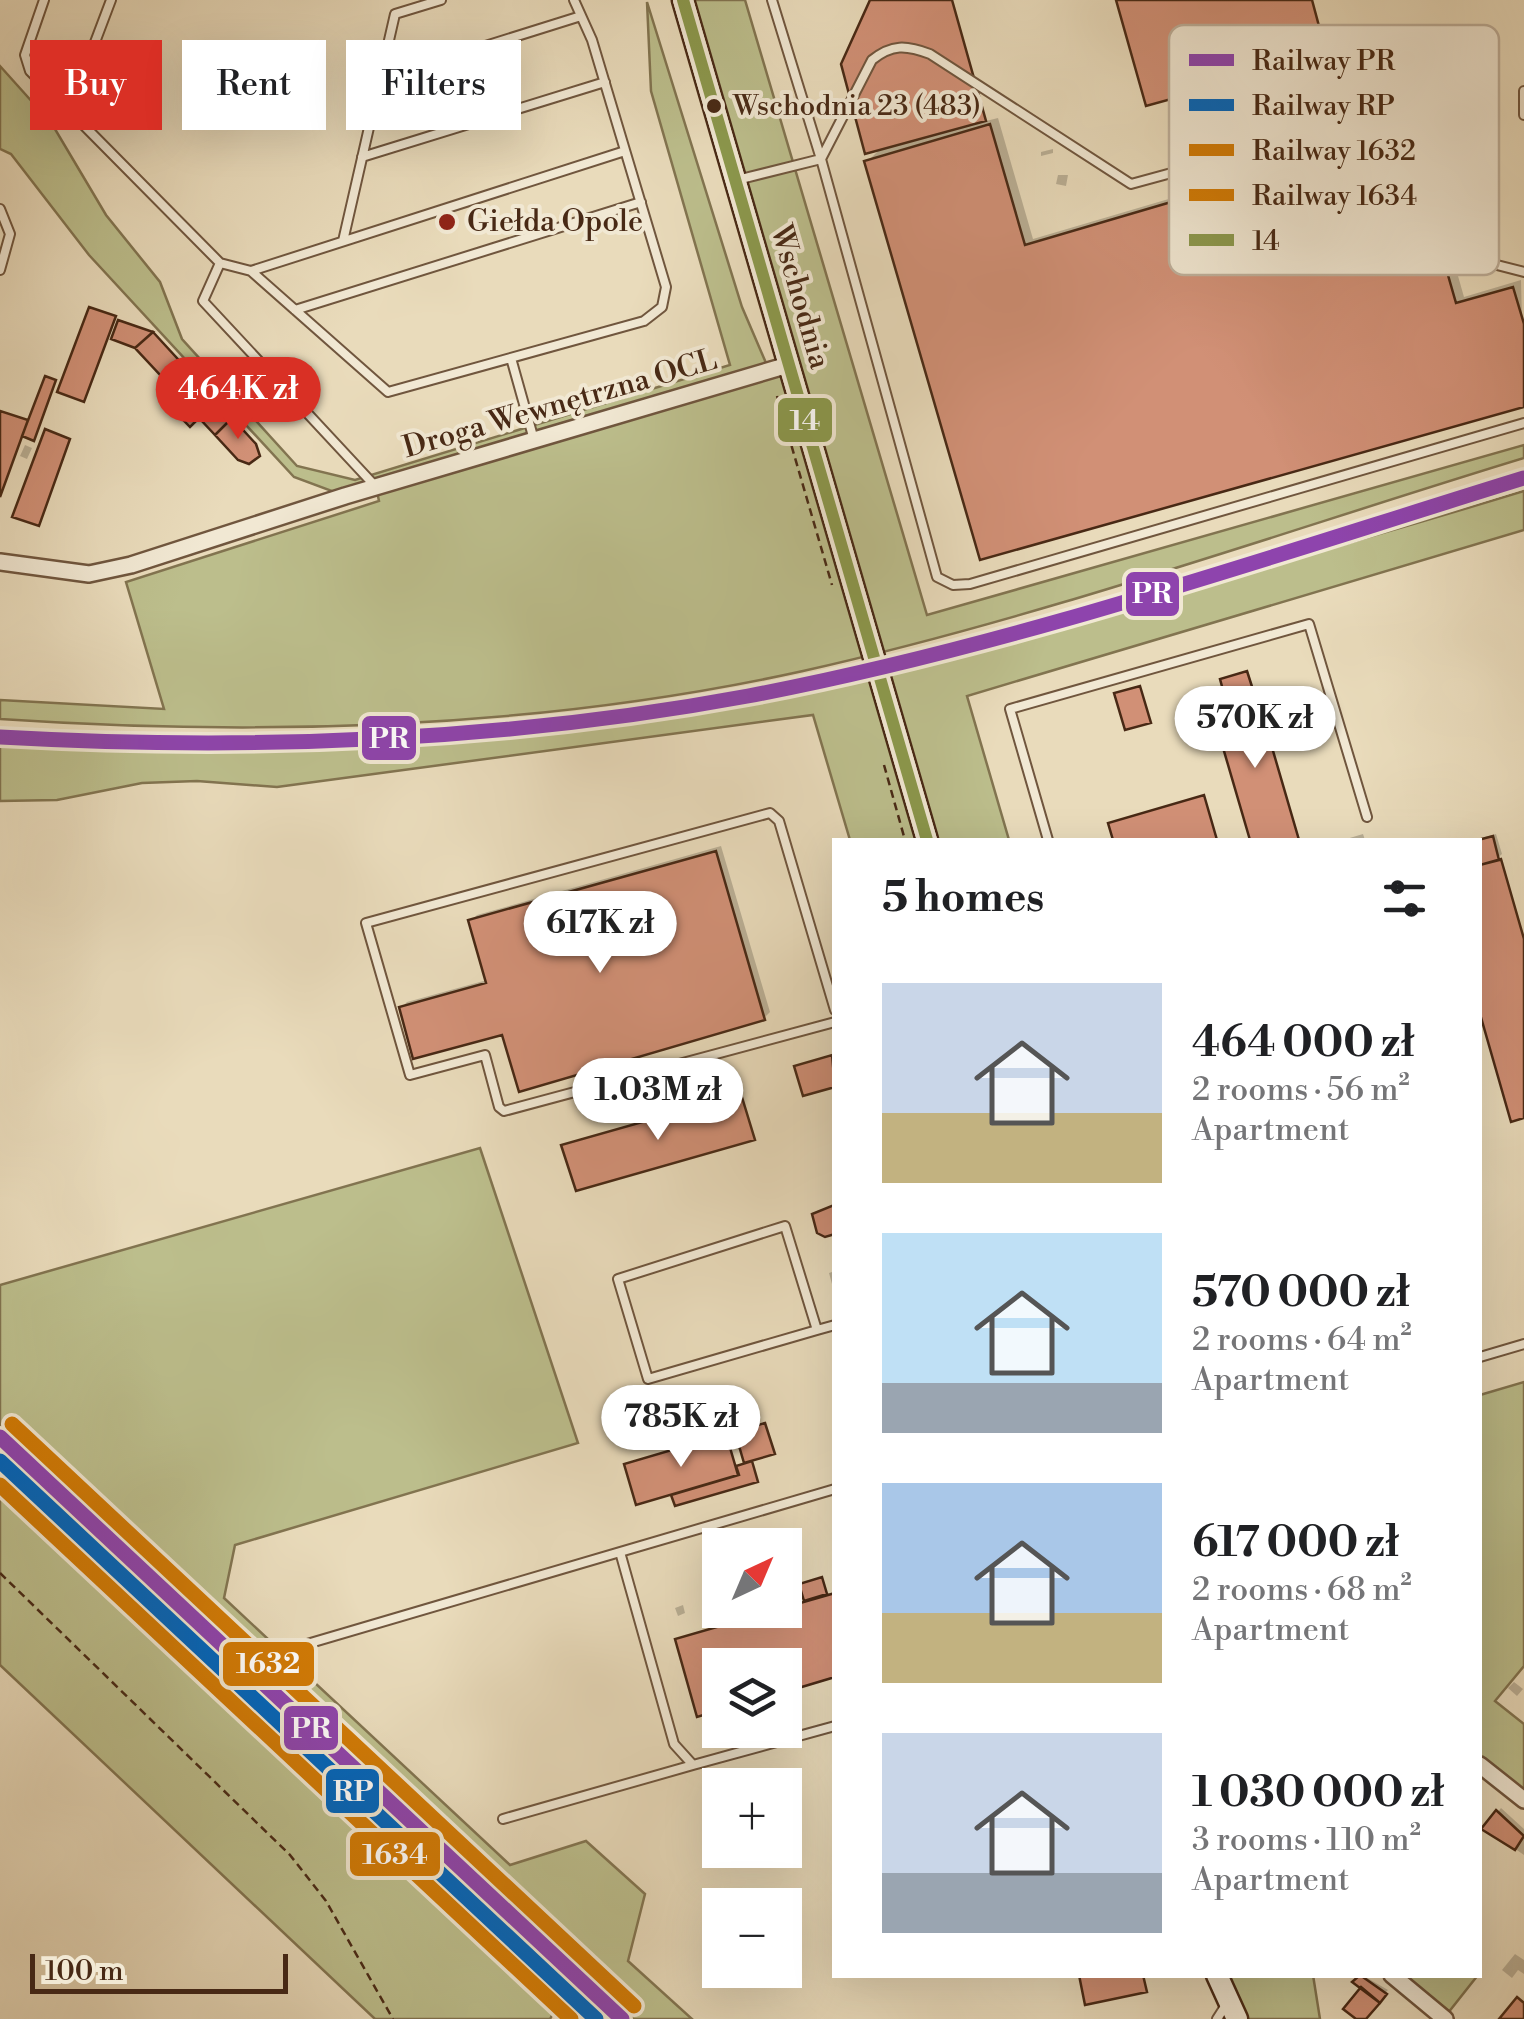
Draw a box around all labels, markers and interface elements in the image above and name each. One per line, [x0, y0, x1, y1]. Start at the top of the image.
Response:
legend [1169, 25, 1499, 275]
chip: Buy [30, 40, 162, 130]
chip: Rent [182, 40, 326, 130]
chip: Filters [346, 40, 521, 130]
text: Railway PR [1252, 44, 1396, 79]
place label: Wschodnia 23 (483) [732, 89, 981, 124]
text: Railway RP [1252, 89, 1395, 124]
marker: Wschodnia 23 (483) [704, 96, 724, 116]
text: Railway 1632 [1252, 134, 1416, 169]
text: Railway 1634 [1252, 179, 1417, 214]
place label: Giełda Opole [467, 203, 643, 241]
marker: Giełda Opole [436, 211, 458, 233]
street label: Wschodnia [761, 220, 839, 374]
text: 14 [1252, 224, 1280, 259]
street label: Droga Wewnętrzna OCL [399, 341, 721, 467]
pin: 464K zł [146, 357, 330, 442]
text: 464K zł [178, 369, 298, 409]
line badge: 14 [776, 396, 834, 444]
text: 14 [790, 404, 820, 439]
line badge: PR [1124, 570, 1181, 618]
text: PR [1132, 577, 1173, 612]
pin: 570K zł [1163, 686, 1347, 771]
text: 570K zł [1197, 698, 1313, 738]
line badge: PR [360, 714, 418, 762]
text: PR [369, 722, 410, 757]
icon: filters [1377, 871, 1432, 926]
text: 5 homes [882, 872, 1044, 925]
pin: 617K zł [508, 891, 692, 976]
text: 617K zł [546, 903, 654, 943]
text: 464 000 zł [1192, 1017, 1414, 1070]
icon: home [962, 1023, 1082, 1143]
pin: 1.03M zł [555, 1058, 761, 1143]
text: 1.03M zł [594, 1070, 722, 1110]
text: 2 rooms · 56 m² [1192, 1070, 1410, 1110]
text: Apartment [1192, 1110, 1349, 1150]
text: 570 000 zł [1192, 1267, 1410, 1320]
icon: home [962, 1273, 1082, 1393]
text: 2 rooms · 64 m² [1192, 1320, 1412, 1360]
text: Apartment [1192, 1360, 1349, 1400]
pin: 785K zł [589, 1385, 773, 1470]
text: 785K zł [623, 1397, 739, 1437]
text: 617 000 zł [1192, 1517, 1399, 1570]
icon: home [962, 1523, 1082, 1643]
north arrow [702, 1528, 802, 1628]
map controls [702, 1528, 802, 1988]
text: 2 rooms · 68 m² [1192, 1570, 1412, 1610]
text: Apartment [1192, 1610, 1349, 1650]
line badge: 1632 [221, 1640, 316, 1688]
text: 1632 [236, 1647, 300, 1682]
button: layers [702, 1648, 802, 1748]
line badge: PR [282, 1704, 340, 1752]
text: PR [291, 1712, 332, 1747]
line badge: RP [324, 1767, 381, 1815]
text: 1 030 000 zł [1192, 1767, 1444, 1820]
button: + [702, 1768, 802, 1868]
icon: home [962, 1773, 1082, 1893]
text: RP [333, 1775, 374, 1810]
text: 3 rooms · 110 m² [1192, 1820, 1421, 1860]
line badge: 1634 [348, 1830, 442, 1878]
text: 1634 [362, 1838, 428, 1873]
text: Apartment [1192, 1860, 1349, 1900]
button: − [702, 1888, 802, 1988]
scale bar [30, 1949, 288, 1994]
text: 100 m [45, 1954, 124, 1989]

